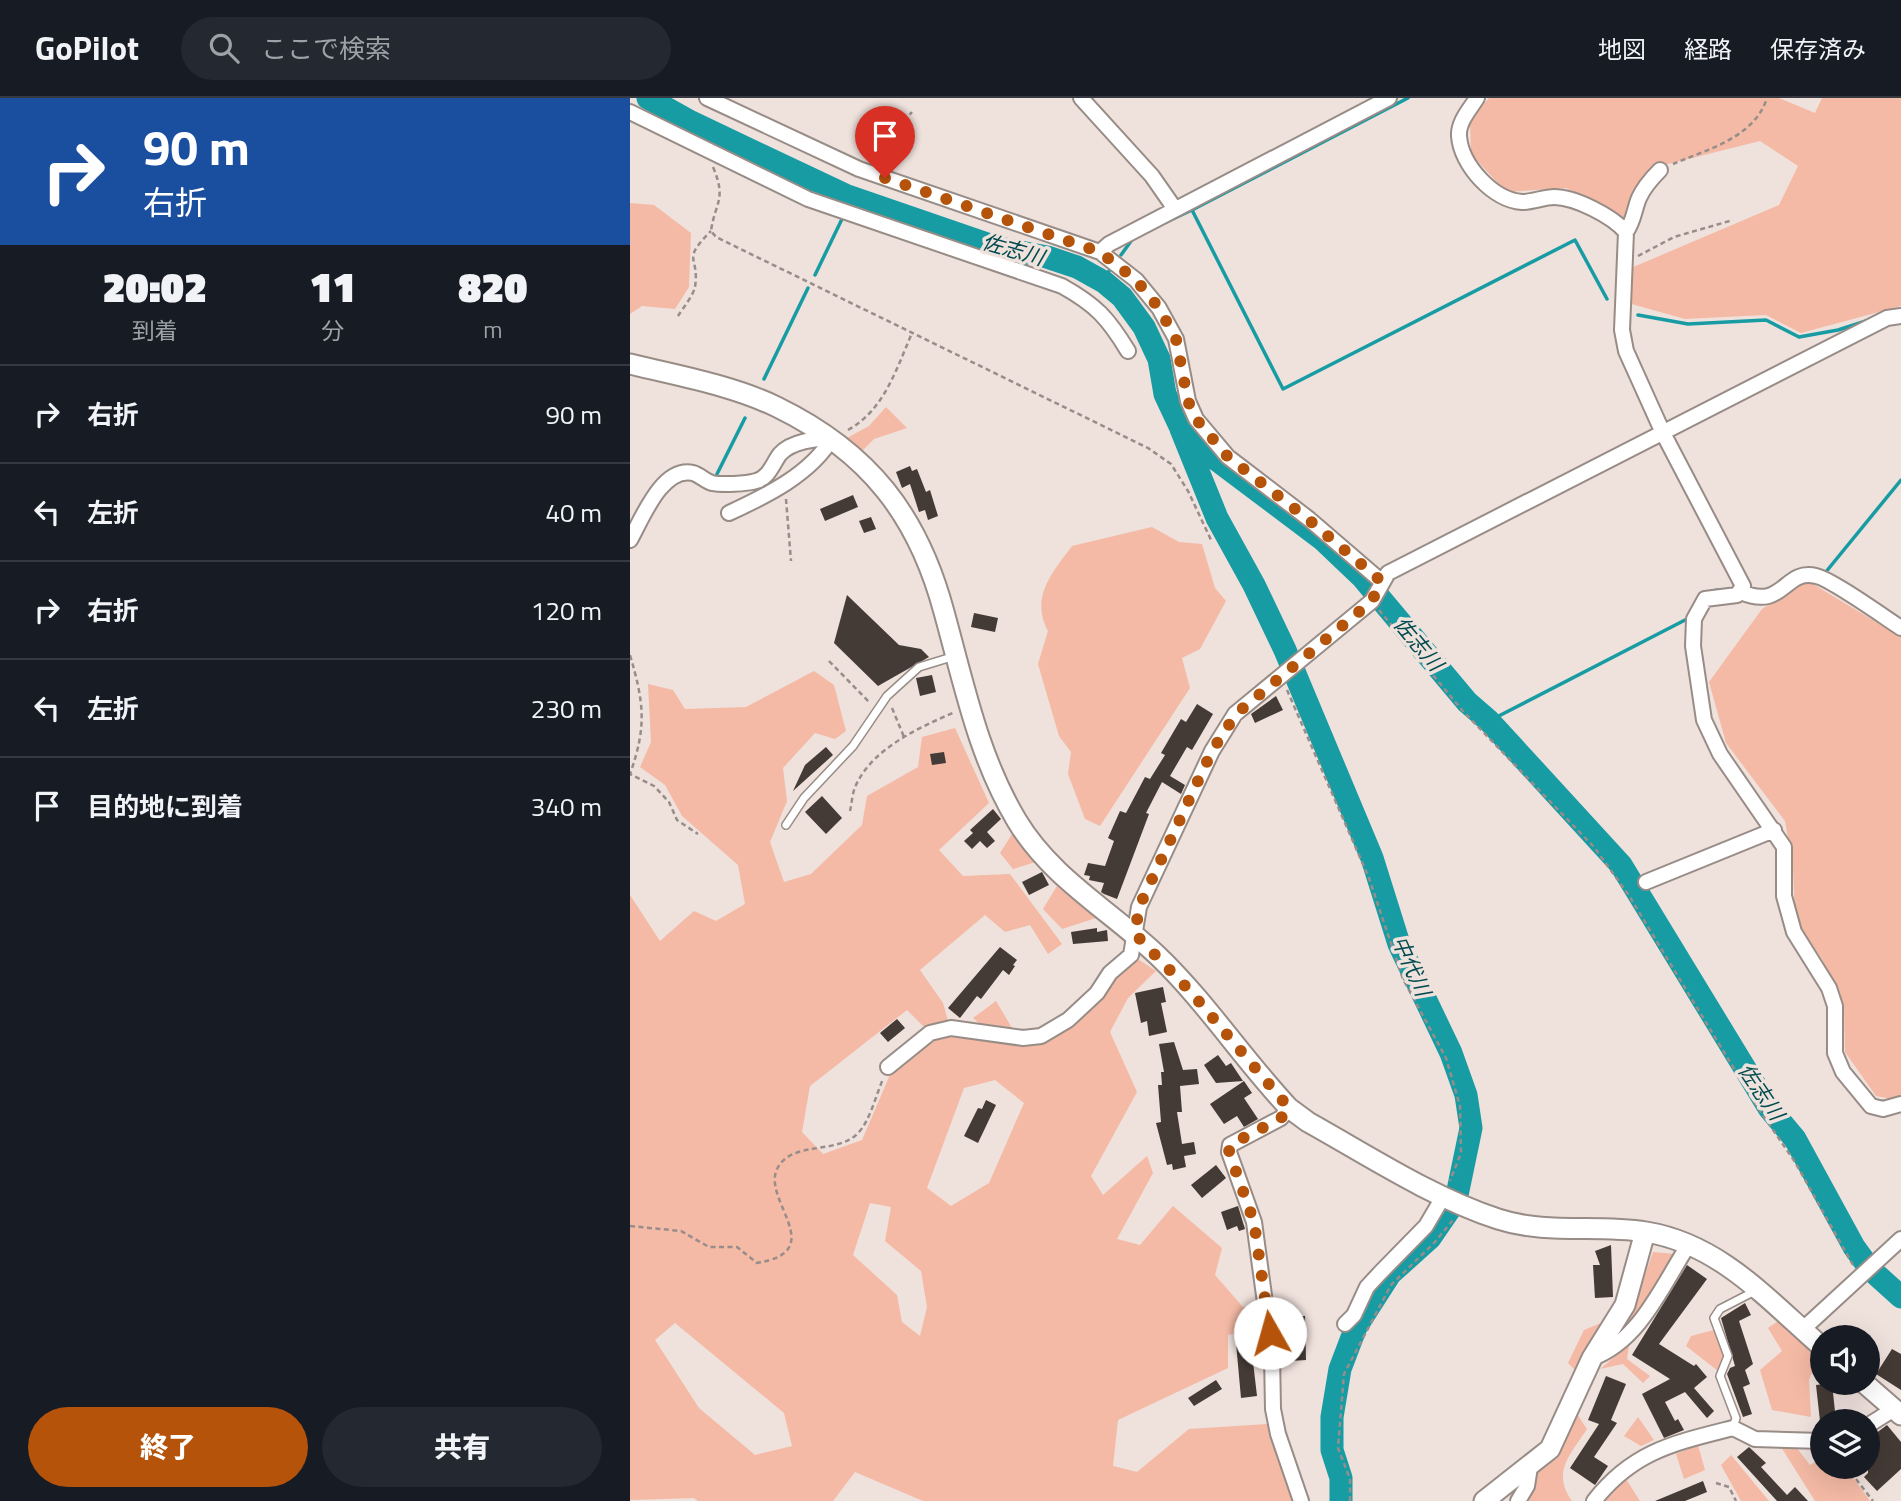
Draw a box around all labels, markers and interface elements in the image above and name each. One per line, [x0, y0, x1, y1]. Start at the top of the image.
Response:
search box [181, 17, 671, 80]
text: GoPilot [35, 23, 139, 73]
icon: search [205, 29, 243, 67]
text: ここで検索 [261, 29, 391, 68]
text: 地図 [1598, 31, 1646, 67]
text: 経路 [1684, 31, 1732, 67]
text: 保存済み [1770, 31, 1866, 67]
pin [855, 106, 915, 178]
text: 90 m [143, 109, 250, 184]
icon: arrive [866, 117, 904, 155]
icon: right [28, 126, 119, 217]
text: 右折 [143, 178, 207, 226]
water label: 佐志川 [979, 225, 1050, 274]
text: 20:02 [102, 254, 207, 318]
text: 11 [309, 254, 356, 318]
text: 820 [458, 254, 527, 318]
text: m [483, 312, 502, 347]
text: 到着 [132, 313, 178, 348]
text: 分 [321, 313, 344, 348]
icon: right [28, 395, 66, 433]
text: 右折 [87, 395, 139, 434]
text: 90 m [545, 395, 602, 434]
icon: left [28, 493, 66, 531]
text: 左折 [87, 493, 139, 532]
text: 40 m [545, 493, 602, 532]
icon: right [28, 591, 66, 629]
text: 右折 [87, 591, 139, 630]
text: 120 m [531, 591, 602, 630]
water label: 佐志川 [1386, 609, 1453, 679]
icon: left [28, 689, 66, 727]
text: 左折 [87, 689, 139, 728]
text: 230 m [531, 689, 602, 728]
icon: arrive [28, 787, 66, 825]
text: 目的地に到着 [87, 787, 243, 826]
text: 340 m [531, 787, 602, 826]
water label: 中代川 [1384, 930, 1440, 1003]
water label: 佐志川 [1731, 1056, 1794, 1128]
position arrow [1233, 1296, 1307, 1370]
map controls [1810, 1325, 1880, 1479]
button: sound [1810, 1325, 1880, 1395]
button: 終了 [28, 1407, 308, 1487]
button: 共有 [322, 1407, 602, 1487]
button: layers [1810, 1409, 1880, 1479]

